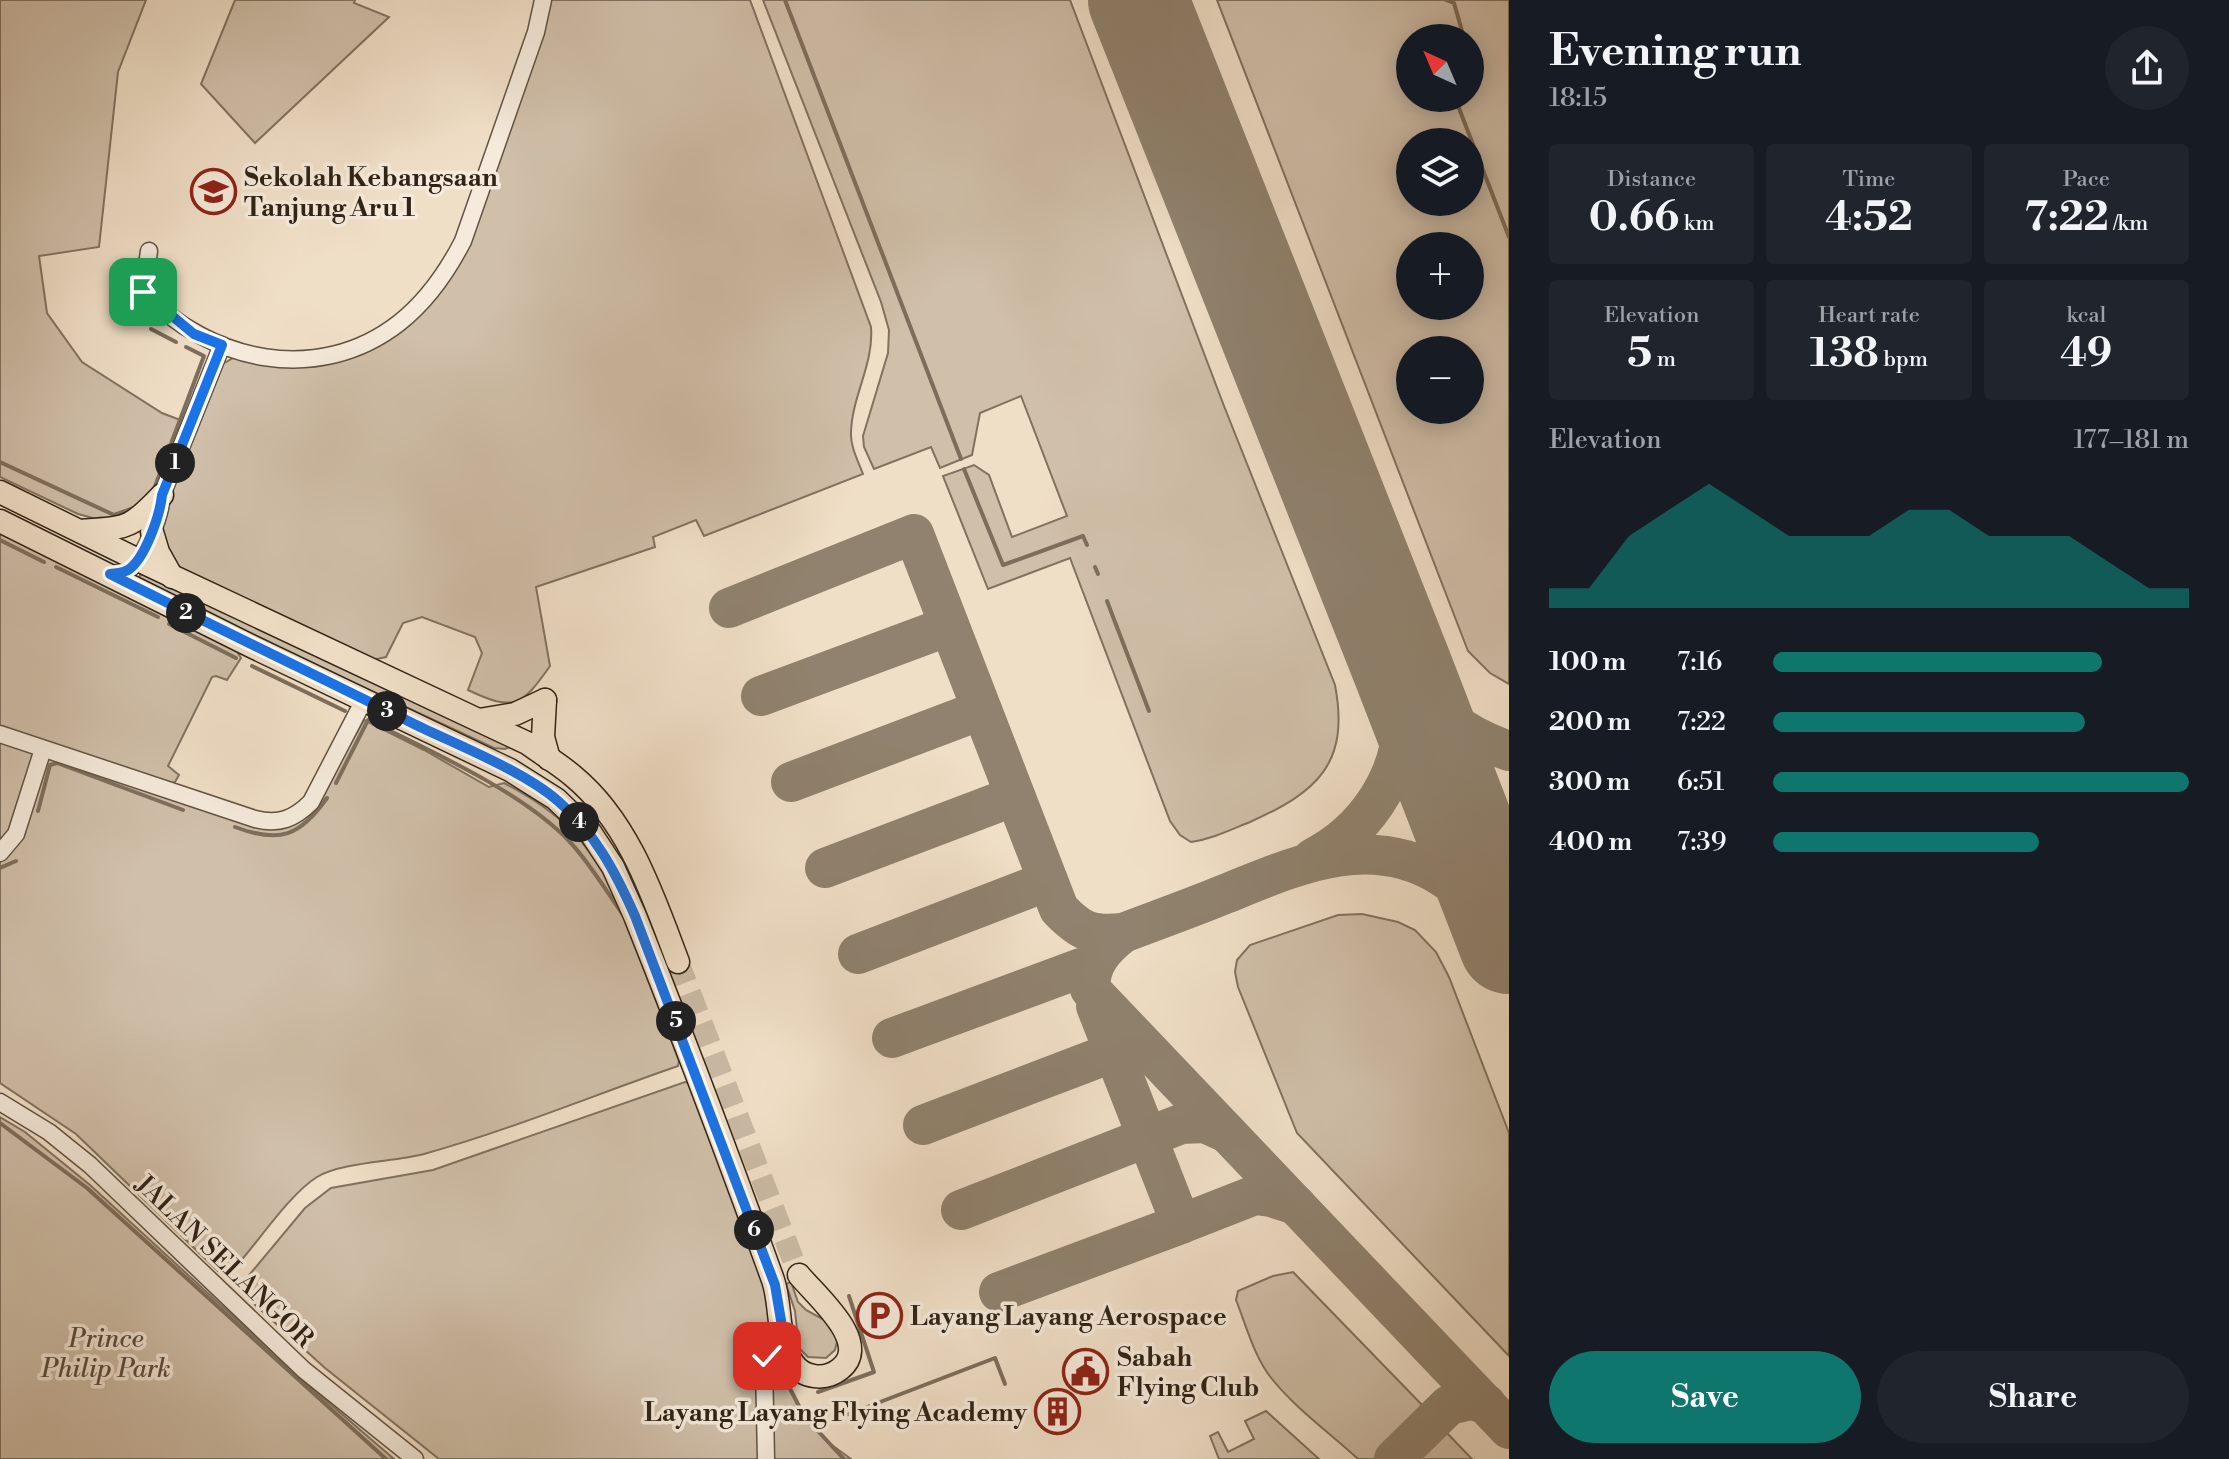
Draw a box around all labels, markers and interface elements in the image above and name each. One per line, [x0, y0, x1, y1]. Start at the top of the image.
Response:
north arrow [1396, 24, 1484, 112]
map controls [1396, 24, 1484, 424]
text: Evening run [1549, 24, 1802, 79]
button: share [2105, 26, 2189, 110]
text: 18:15 [1549, 82, 1607, 114]
button: layers [1396, 128, 1484, 216]
place label: Sekolah Kebangsaan Tanjung Aru 1 [244, 162, 498, 224]
text: Distance [1607, 166, 1696, 193]
text: Time [1843, 166, 1895, 193]
text: Pace [2063, 166, 2110, 193]
school or university icon: Sekolah Kebangsaan Tanjung Aru 1 [189, 168, 237, 216]
text: 0.66 [1589, 193, 1679, 243]
text: 4:52 [1825, 193, 1913, 243]
text: 7:22 [2024, 193, 2109, 243]
text: km [1679, 210, 1715, 237]
text: /km [2109, 210, 2148, 237]
button: + [1396, 232, 1484, 320]
pin [109, 258, 177, 326]
icon: arrive [121, 270, 165, 314]
text: Elevation [1604, 302, 1699, 329]
text: Heart rate [1818, 302, 1920, 329]
text: kcal [2066, 302, 2106, 329]
text: 5 [1627, 329, 1652, 379]
text: 138 [1810, 329, 1879, 379]
text: 49 [2060, 329, 2112, 379]
button: − [1396, 336, 1484, 424]
text: m [1652, 346, 1676, 373]
text: bpm [1879, 346, 1928, 373]
text: Elevation [1549, 424, 1662, 456]
text: 177–181 m [2074, 424, 2189, 456]
pin: 1 [155, 443, 195, 483]
text: 1 [170, 449, 180, 476]
pin: 2 [166, 593, 206, 633]
text: 2 [179, 599, 193, 626]
text: 100 m [1549, 646, 1626, 678]
text: 7:16 [1677, 646, 1722, 678]
pin: 3 [367, 691, 407, 731]
text: 3 [380, 697, 394, 724]
text: 200 m [1549, 706, 1631, 738]
text: 7:22 [1677, 706, 1726, 738]
text: 300 m [1549, 766, 1630, 798]
text: 6:51 [1677, 766, 1724, 798]
pin: 4 [559, 802, 599, 842]
text: 4 [572, 808, 586, 835]
text: 400 m [1549, 826, 1632, 858]
text: 7:39 [1677, 826, 1726, 858]
pin: 5 [656, 1001, 696, 1041]
text: 5 [669, 1007, 683, 1034]
street label: JALAN SELANGOR [128, 1168, 321, 1355]
pin: 6 [734, 1210, 774, 1250]
text: 6 [747, 1216, 761, 1243]
parking icon: Layang Layang Aerospace [855, 1292, 903, 1340]
place label: Layang Layang Aerospace [910, 1301, 1227, 1333]
pin [733, 1322, 801, 1390]
park label: Prince Philip Park [40, 1323, 171, 1385]
icon: check [745, 1334, 789, 1378]
place label: Sabah Flying Club [1117, 1342, 1259, 1404]
public building icon: Sabah Flying Club [1062, 1348, 1110, 1396]
button: Save [1549, 1351, 1861, 1443]
button: Share [1877, 1351, 2189, 1443]
building icon: Layang Layang Flying Academy [1034, 1388, 1082, 1436]
place label: Layang Layang Flying Academy [644, 1397, 1028, 1429]

